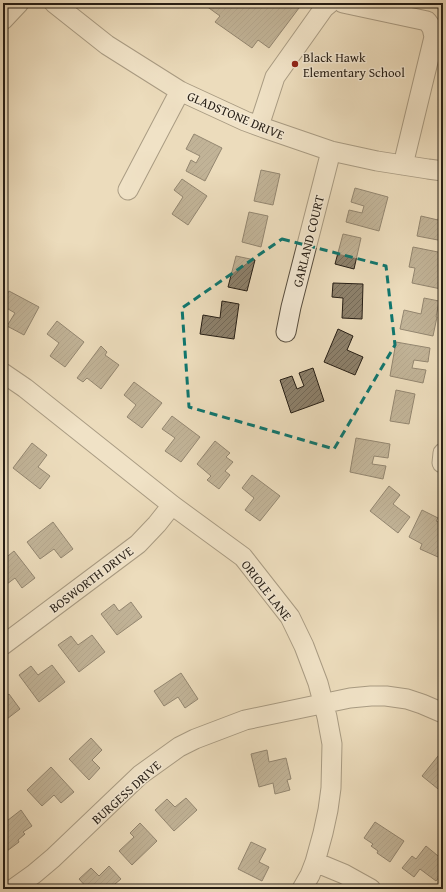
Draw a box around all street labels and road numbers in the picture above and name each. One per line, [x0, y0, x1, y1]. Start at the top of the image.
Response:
street label: GLADSTONE DRIVE [184, 86, 288, 145]
street label: GARLAND COURT [288, 192, 329, 289]
street label: BOSWORTH DRIVE [45, 541, 138, 617]
street label: ORIOLE LANE [237, 556, 297, 625]
street label: BURGESS DRIVE [87, 756, 166, 829]

